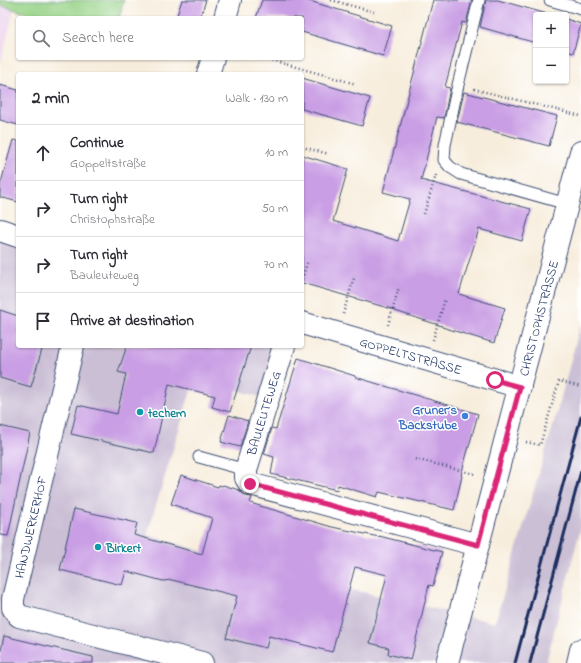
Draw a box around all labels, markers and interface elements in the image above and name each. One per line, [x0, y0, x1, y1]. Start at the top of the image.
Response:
map controls [533, 12, 569, 84]
button: + [533, 12, 569, 48]
search box [16, 16, 304, 60]
icon: search [30, 27, 52, 49]
text: Search here [62, 27, 134, 49]
button: − [533, 48, 569, 84]
text: 2 min [32, 86, 69, 111]
text: Walk · 130 m [225, 89, 288, 108]
text: Continue [70, 132, 124, 154]
icon: ahead [32, 142, 54, 164]
text: 10 m [265, 143, 288, 162]
text: Goppeltstraße [70, 154, 146, 173]
text: Turn right [70, 188, 128, 210]
icon: right [32, 198, 54, 220]
text: 50 m [262, 199, 288, 218]
text: Christophstraße [70, 210, 155, 229]
text: Turn right [70, 244, 128, 266]
icon: right [32, 254, 54, 276]
text: 70 m [264, 255, 288, 274]
street label: CHRISTOPHSTRASSE [515, 258, 564, 378]
text: Bauleuteweg [70, 266, 139, 285]
icon: arrive [32, 310, 54, 332]
text: Arrive at destination [70, 310, 194, 332]
street label: GOPPELTSTRASSE [357, 333, 464, 380]
street label: BAULEUTEWEG [242, 369, 286, 459]
route start [486, 371, 504, 389]
place label: Gruner´s Backstube [398, 401, 458, 435]
place label: techem [147, 404, 186, 423]
marker: techem [135, 407, 145, 417]
marker: Gruner´s Backstube [460, 411, 470, 421]
street label: HANDWERKERHOF [10, 474, 53, 580]
route end [241, 475, 259, 493]
place label: Birkert [105, 539, 142, 558]
marker: Birkert [93, 542, 103, 552]

